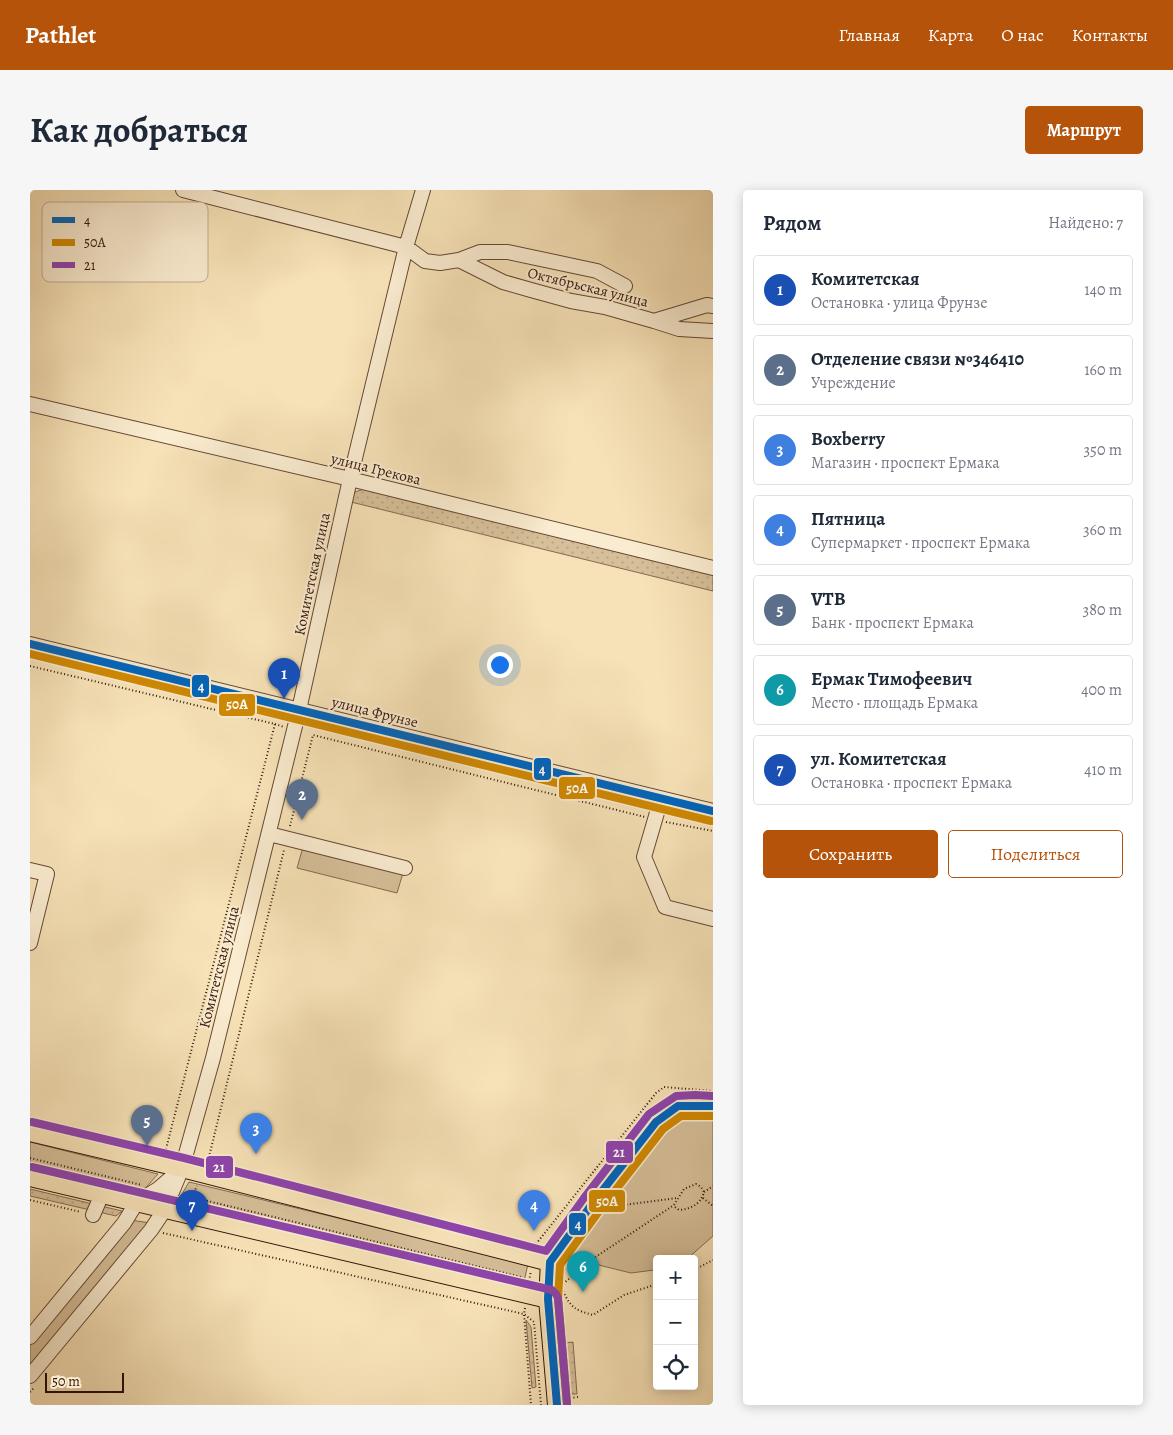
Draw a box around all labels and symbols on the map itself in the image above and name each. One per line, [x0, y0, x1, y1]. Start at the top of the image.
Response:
legend [42, 202, 208, 282]
text: 4 [84, 211, 90, 230]
text: 50А [84, 233, 106, 252]
text: 21 [84, 256, 96, 275]
street label: Октябрьская улица [526, 262, 651, 312]
street label: улица Грекова [328, 448, 423, 490]
street label: Комитетская улица [289, 511, 335, 637]
your location [487, 652, 513, 678]
pin: 1 [268, 658, 300, 699]
line badge: 4 [191, 674, 210, 698]
text: 4 [198, 677, 205, 696]
street label: улица Фрунзе [329, 691, 420, 732]
line badge: 50А [218, 693, 256, 717]
text: 50А [226, 695, 248, 714]
line badge: 4 [533, 757, 552, 781]
text: 4 [539, 760, 546, 779]
line badge: 50А [558, 776, 596, 800]
pin: 2 [286, 779, 318, 820]
text: 50А [566, 779, 588, 798]
street label: Комитетская улица [194, 904, 244, 1030]
pin: 5 [131, 1105, 163, 1146]
pin: 3 [240, 1113, 272, 1154]
line badge: 21 [605, 1140, 634, 1164]
text: 21 [613, 1143, 625, 1162]
line badge: 21 [205, 1155, 234, 1179]
text: 21 [213, 1158, 225, 1177]
line badge: 50А [588, 1189, 626, 1213]
pin: 7 [176, 1190, 208, 1231]
pin: 4 [518, 1190, 550, 1231]
text: 50А [596, 1192, 618, 1211]
line badge: 4 [568, 1212, 587, 1236]
text: 4 [575, 1215, 582, 1234]
pin: 6 [567, 1251, 599, 1292]
scale bar [45, 1370, 124, 1393]

